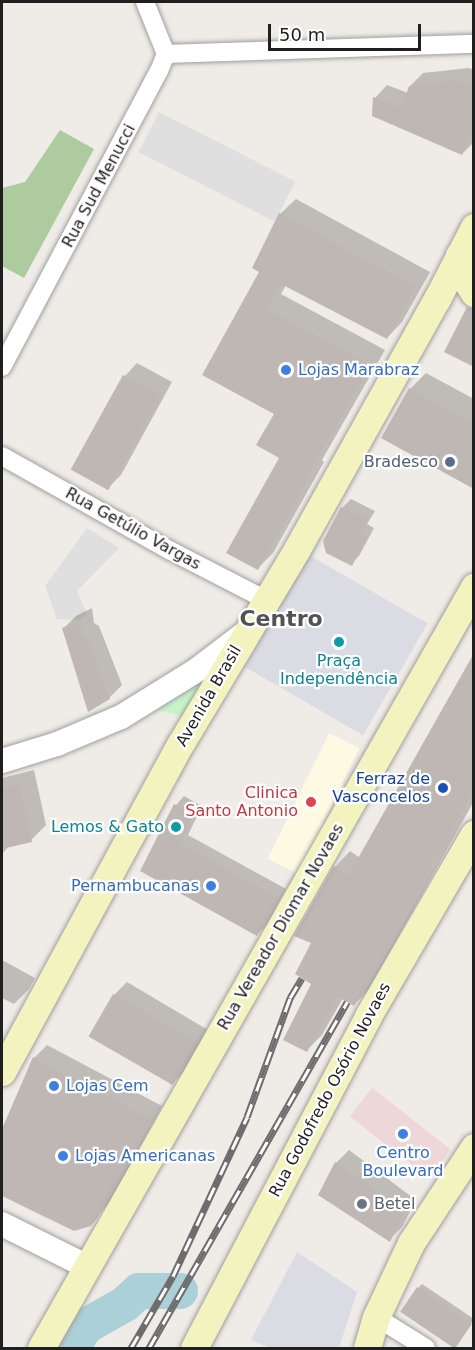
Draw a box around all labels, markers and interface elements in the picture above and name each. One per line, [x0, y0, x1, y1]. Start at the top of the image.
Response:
scale bar [271, 12, 424, 50]
text: 50 m [279, 24, 325, 45]
street label: Rua Sud Menucci [58, 121, 140, 251]
place label: Lojas Marabraz [298, 360, 419, 380]
marker: Lojas Marabraz [279, 363, 293, 377]
place label: Bradesco [364, 452, 438, 472]
marker: Bradesco [443, 455, 457, 469]
street label: Rua Getúlio Vargas [62, 484, 204, 574]
district label: Centro [239, 606, 323, 632]
marker: Praça Independência [332, 635, 346, 649]
street label: Avenida Brasil [172, 642, 246, 750]
place label: Praça Independência [280, 651, 398, 689]
place label: Ferraz de Vasconcelos [332, 769, 430, 807]
marker: Ferraz de Vasconcelos [434, 779, 452, 797]
place label: Clinica Santo Antonio [185, 783, 298, 821]
marker: Clinica Santo Antonio [302, 793, 320, 811]
place label: Lemos & Gato [51, 817, 164, 837]
marker: Lemos & Gato [169, 820, 183, 834]
street label: Rua Vereador Diomar Novaes [214, 820, 348, 1034]
place label: Pernambucanas [71, 876, 199, 896]
marker: Pernambucanas [204, 879, 218, 893]
street label: Rua Godofredo Osório Novaes [265, 979, 395, 1201]
place label: Lojas Cem [66, 1076, 149, 1096]
marker: Lojas Cem [47, 1079, 61, 1093]
marker: Centro Boulevard [396, 1127, 410, 1141]
place label: Centro Boulevard [363, 1143, 443, 1181]
place label: Lojas Americanas [75, 1146, 215, 1166]
marker: Lojas Americanas [56, 1149, 70, 1163]
place label: Betel [374, 1194, 415, 1214]
marker: Betel [355, 1197, 369, 1211]

